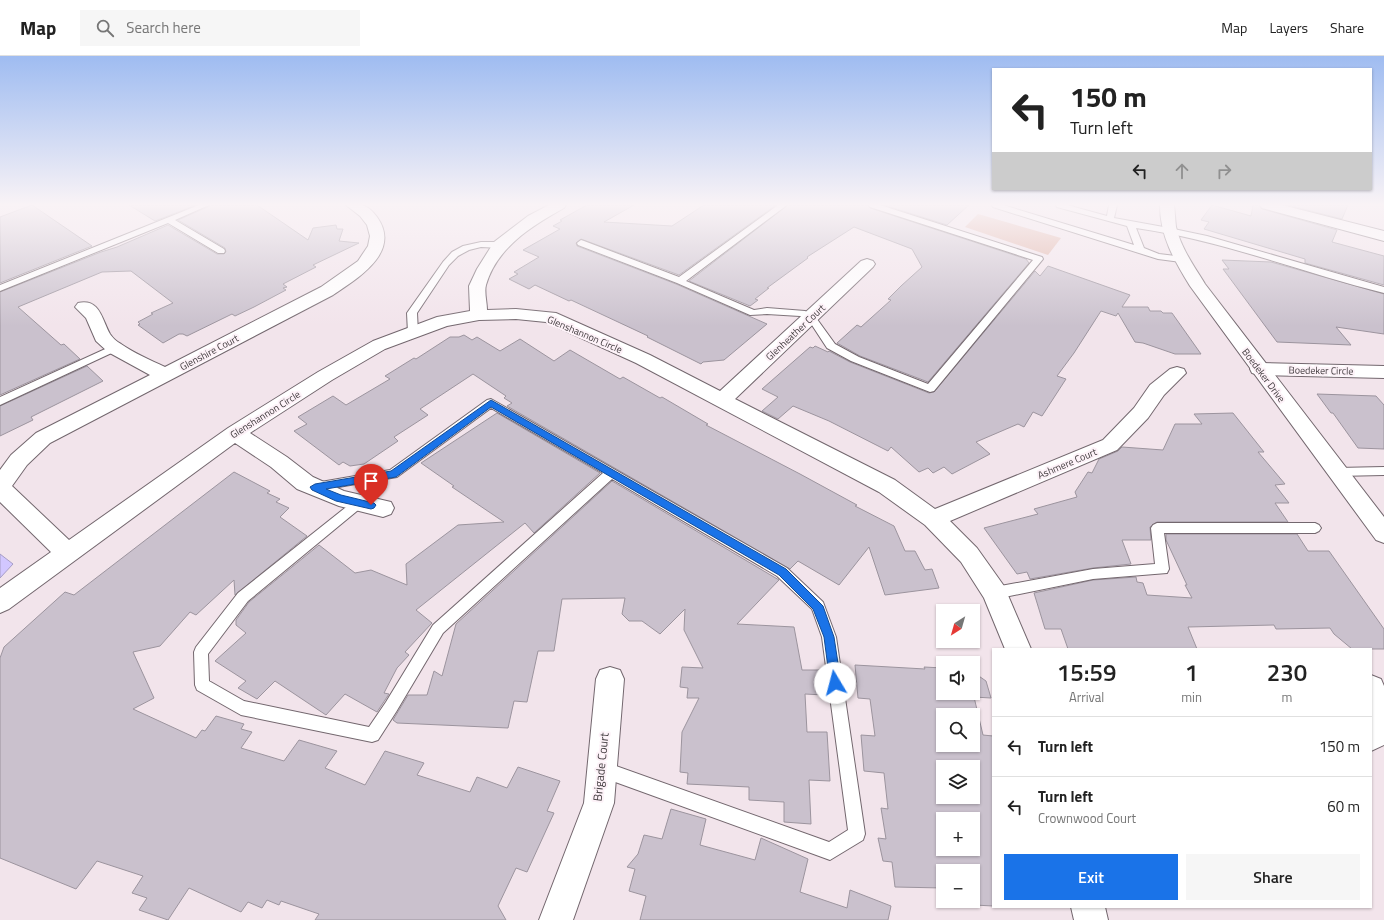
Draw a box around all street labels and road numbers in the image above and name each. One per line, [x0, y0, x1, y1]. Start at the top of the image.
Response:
street label: Glenheather Court [762, 300, 829, 364]
street label: Glenshannon Circle [545, 312, 625, 357]
street label: Glenshire Court [177, 330, 242, 374]
street label: Boedeker Drive [1238, 345, 1289, 405]
street label: Boedeker Circle [1288, 362, 1354, 379]
street label: Glenshannon Circle [227, 387, 303, 442]
street label: Ashmere Court [1035, 444, 1100, 483]
street label: Brigade Court [587, 731, 614, 802]

